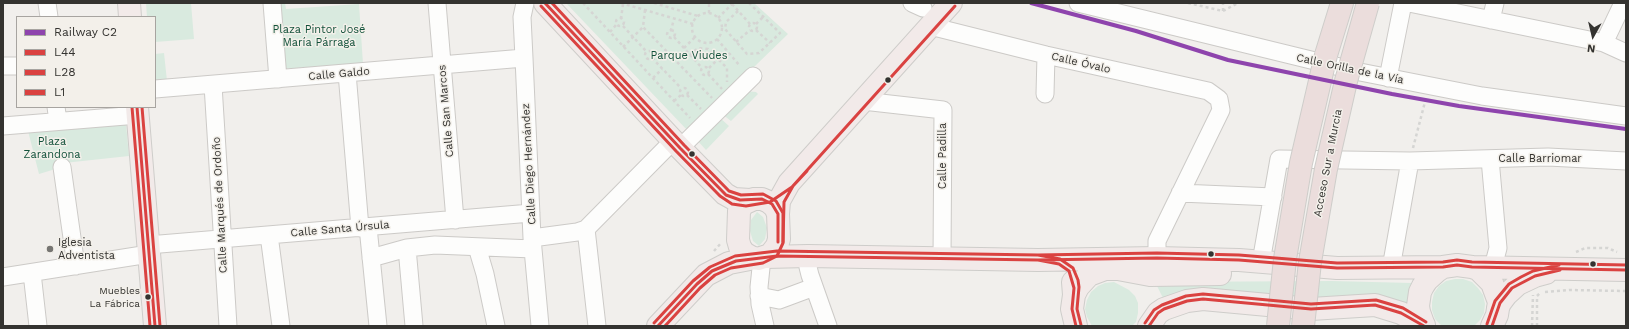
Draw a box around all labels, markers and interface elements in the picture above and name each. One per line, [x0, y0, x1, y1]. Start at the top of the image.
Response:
legend [16, 16, 156, 108]
north arrow [1573, 16, 1613, 56]
park label: Plaza Pintor José María Párraga [273, 23, 365, 49]
text: Railway C2 [54, 25, 117, 39]
text: N [1586, 41, 1596, 55]
text: L44 [54, 45, 76, 59]
park label: Parque Viudes [651, 49, 727, 63]
street label: Calle Óvalo [1050, 50, 1112, 76]
street label: Calle Orilla de la Vía [1295, 51, 1405, 87]
street label: Calle San Marcos [435, 64, 457, 158]
text: L28 [54, 65, 76, 79]
street label: Calle Galdo [308, 65, 370, 83]
unlabelled marker [883, 75, 893, 85]
text: L1 [54, 85, 65, 99]
street label: Calle Diego Hernández [519, 103, 539, 225]
street label: Acceso Sur a Murcia [1311, 108, 1345, 218]
street label: Calle Padilla [936, 123, 950, 189]
park label: Plaza Zarandona [23, 135, 81, 161]
street label: Calle Marqués de Ordoño [210, 137, 230, 273]
unlabelled marker [687, 149, 697, 159]
street label: Calle Barriomar [1498, 152, 1582, 166]
street label: Calle Santa Úrsula [290, 218, 390, 240]
place label: Iglesia Adventista [58, 236, 115, 262]
marker: Iglesia Adventista [45, 244, 55, 254]
unlabelled marker [1206, 249, 1216, 259]
unlabelled marker [1588, 259, 1598, 269]
place label: Muebles La Fábrica [89, 285, 140, 308]
marker: Muebles La Fábrica [143, 292, 153, 302]

